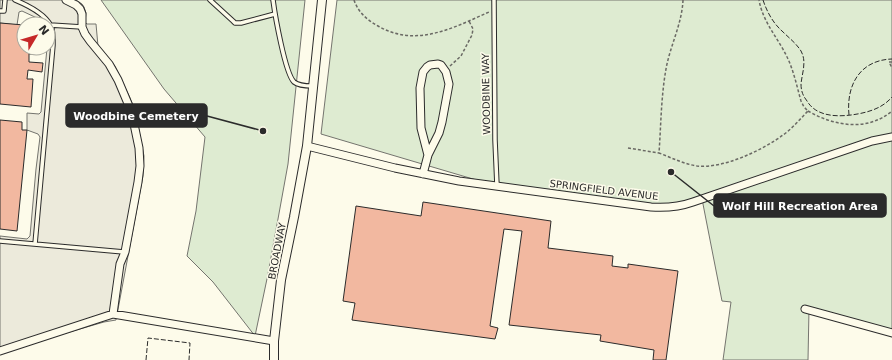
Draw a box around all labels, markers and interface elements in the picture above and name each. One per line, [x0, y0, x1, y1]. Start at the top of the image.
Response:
north arrow [16, 16, 56, 56]
text: N [36, 23, 51, 38]
street label: WOODBINE WAY [480, 52, 492, 135]
callout: Woodbine Cemetery [66, 104, 207, 127]
text: Woodbine Cemetery [73, 110, 199, 123]
street label: SPRINGFIELD AVENUE [549, 178, 659, 202]
callout: Wolf Hill Recreation Area [714, 194, 886, 217]
text: Wolf Hill Recreation Area [722, 200, 878, 213]
street label: BROADWAY [266, 221, 288, 280]

